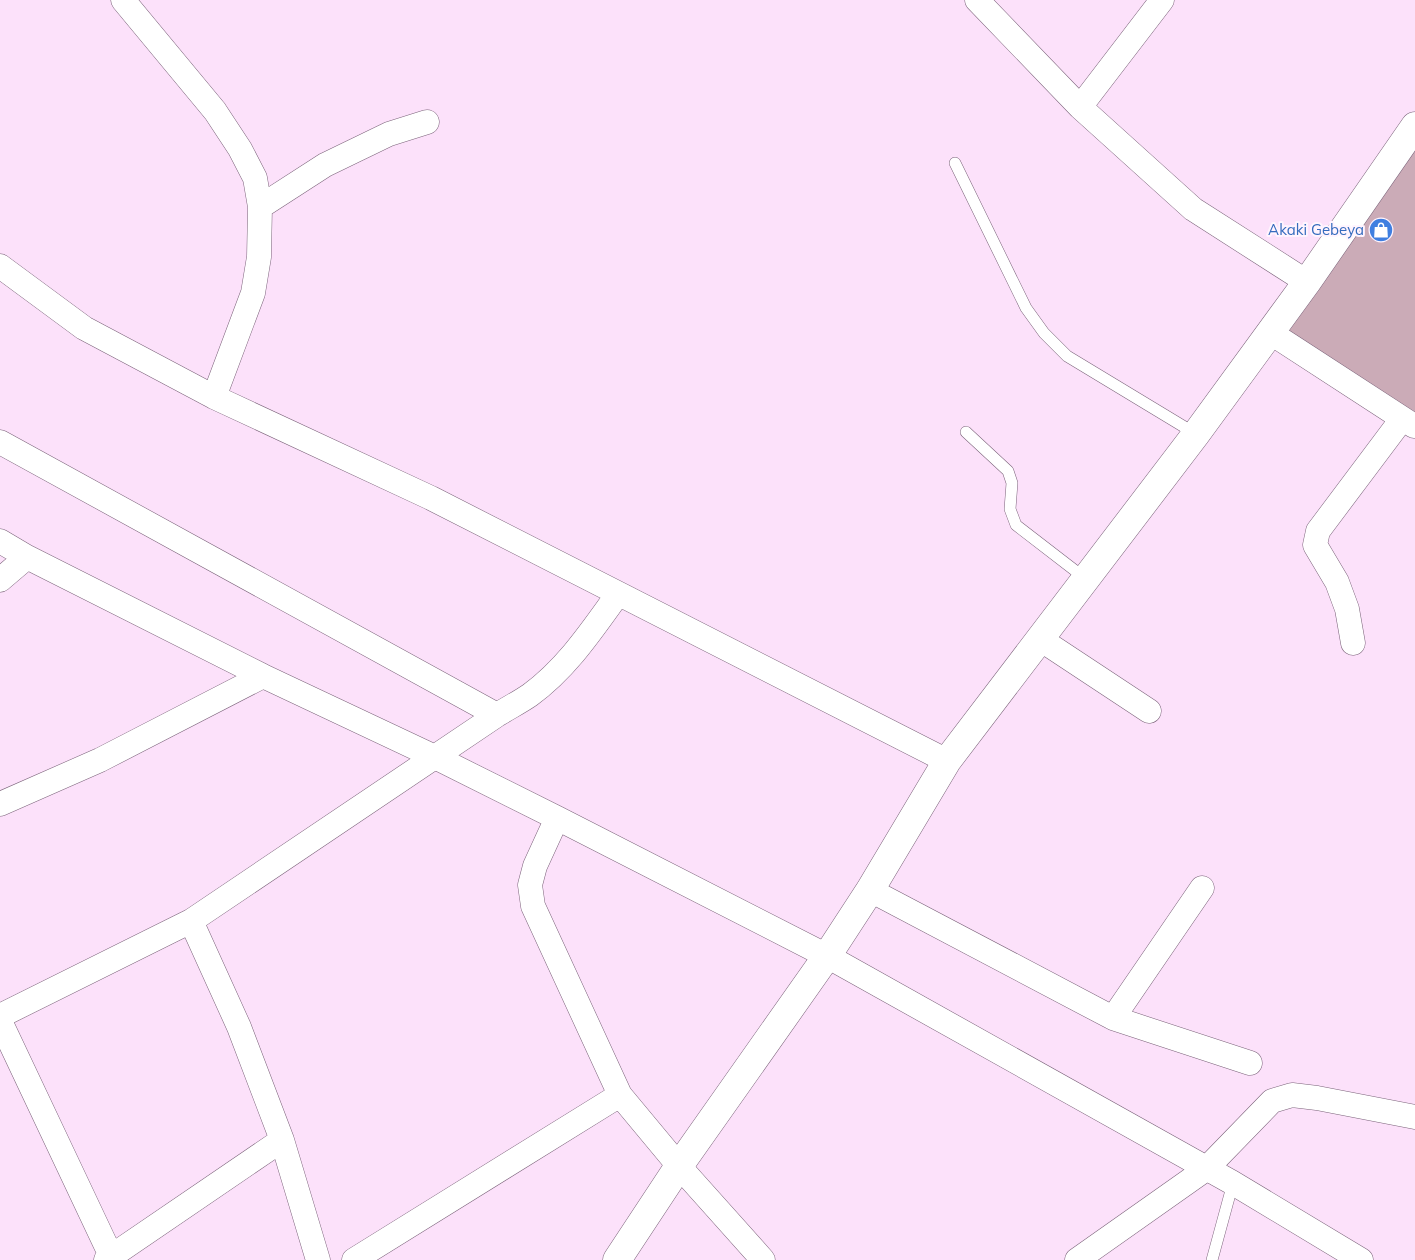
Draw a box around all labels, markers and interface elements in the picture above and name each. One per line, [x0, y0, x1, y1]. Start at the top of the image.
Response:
shop icon: Akaki Gebeya [1368, 217, 1394, 243]
place label: Akaki Gebeya [1268, 220, 1364, 239]

